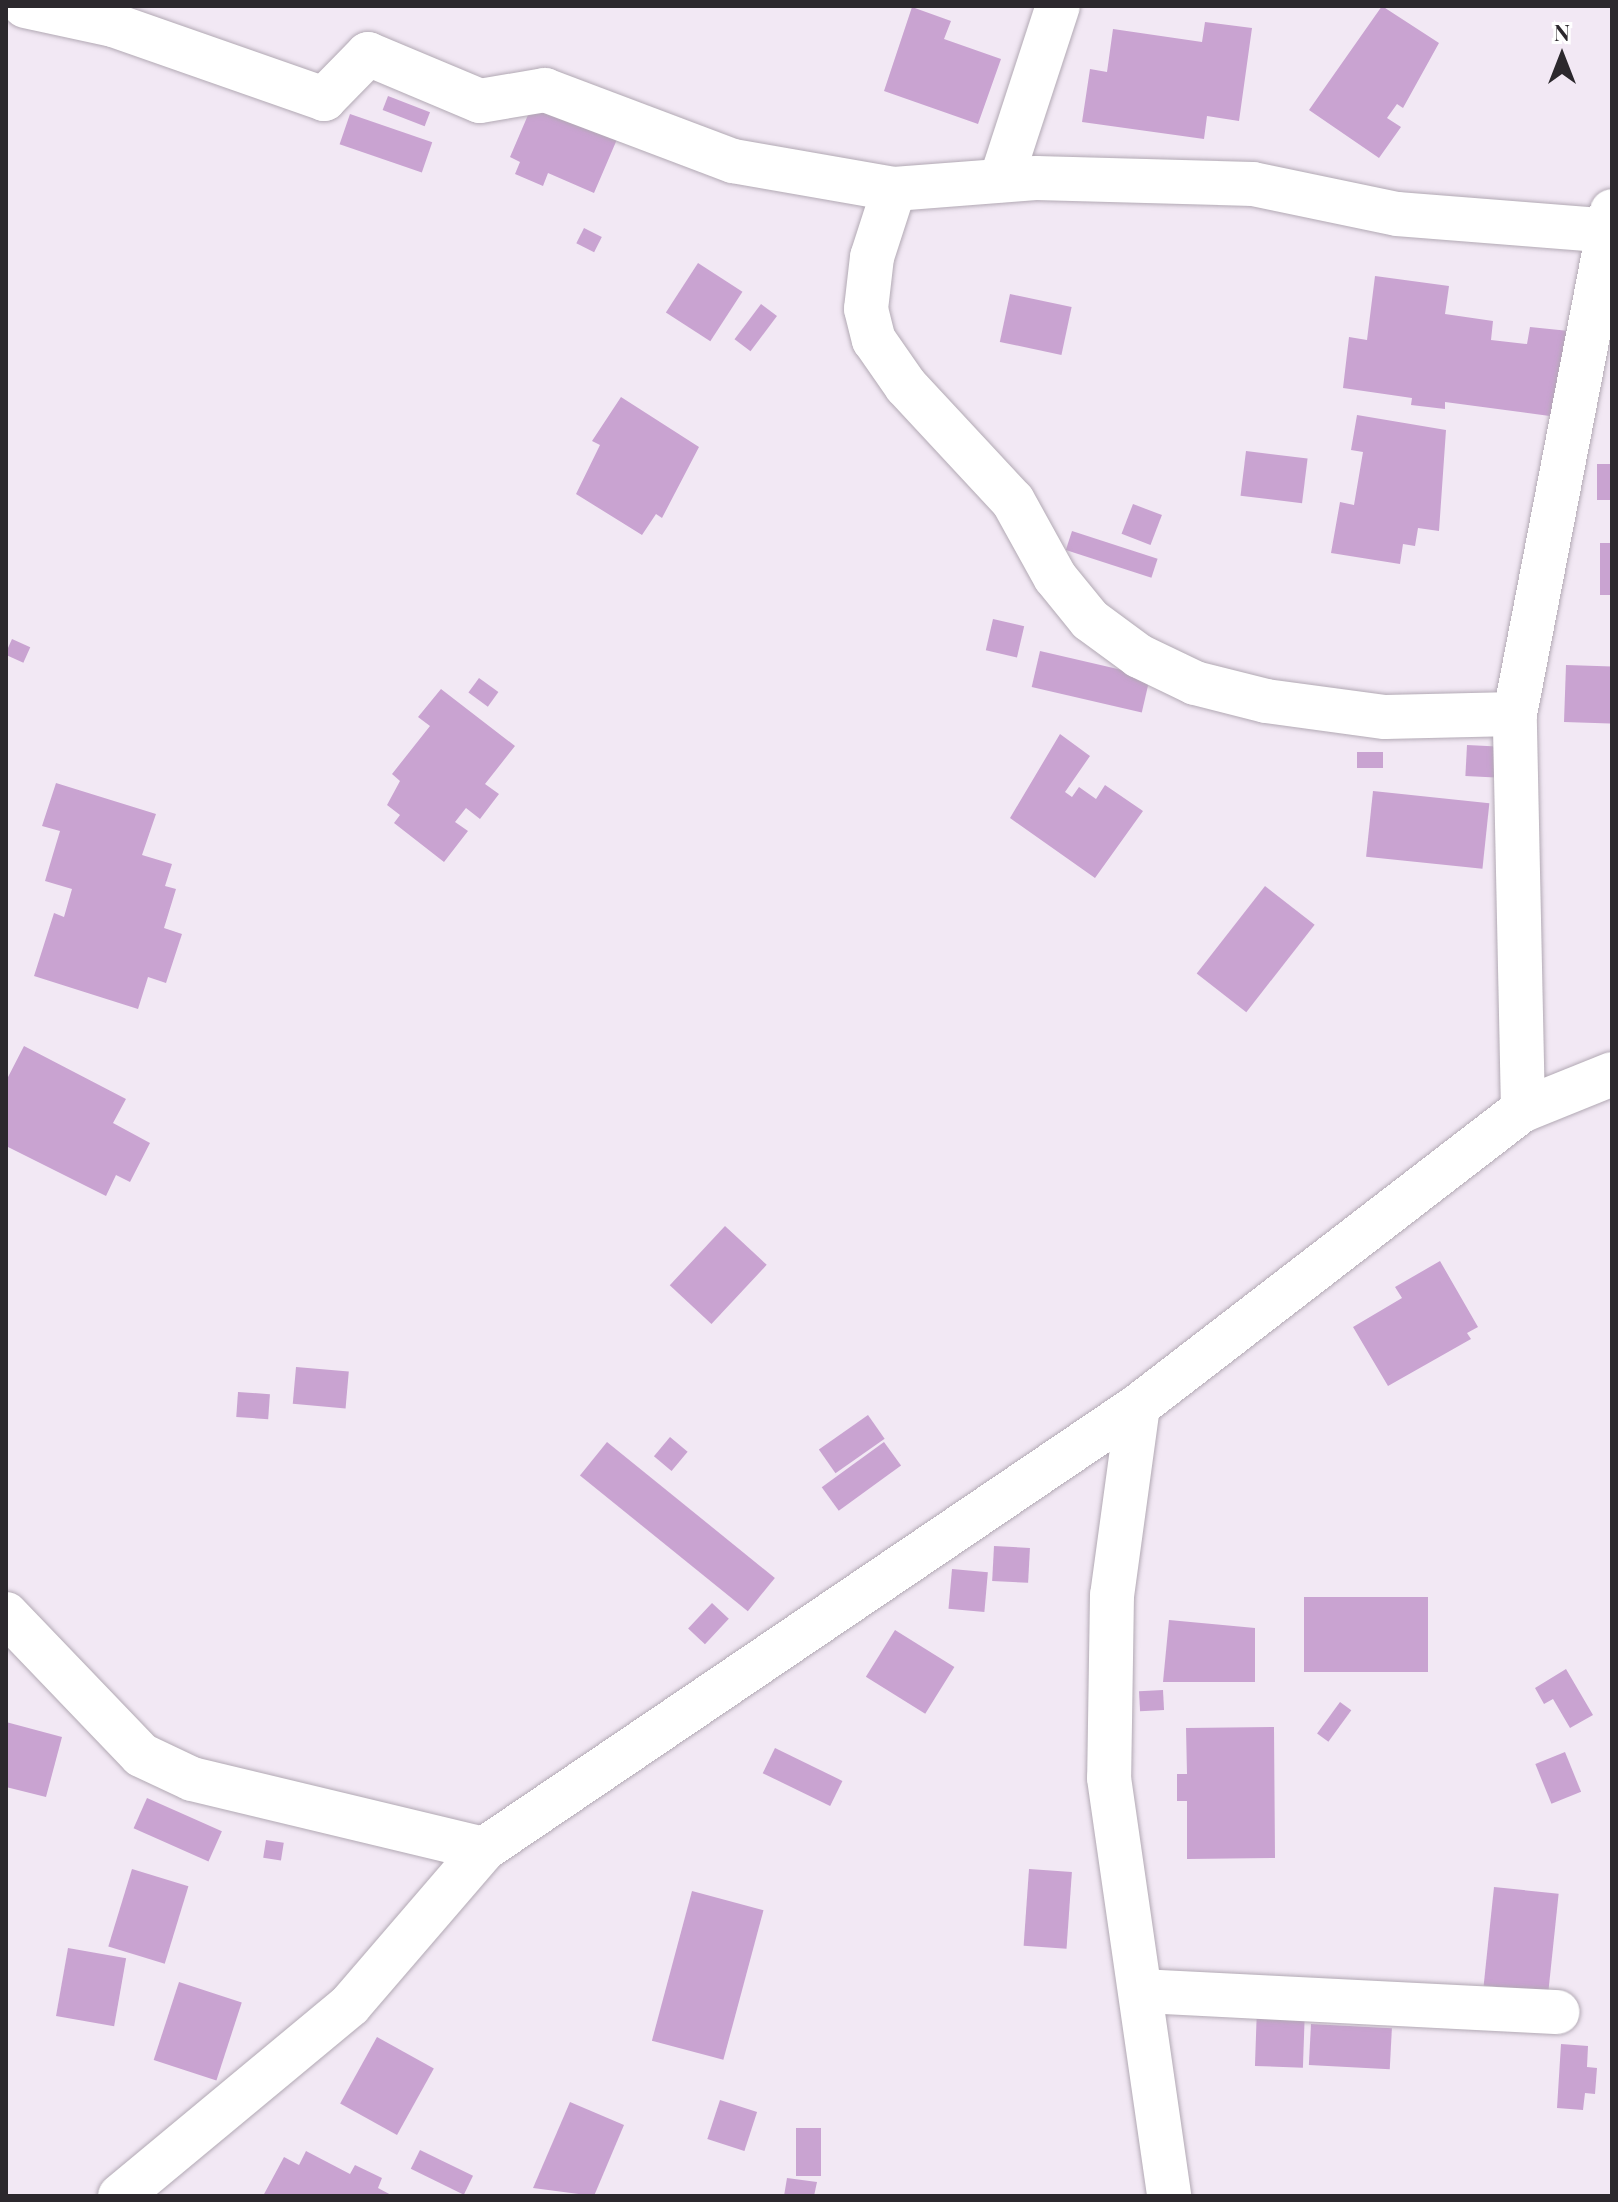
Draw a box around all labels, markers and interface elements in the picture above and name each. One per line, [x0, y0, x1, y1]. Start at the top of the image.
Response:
north arrow [1522, 16, 1602, 96]
text: N [1554, 17, 1570, 47]

